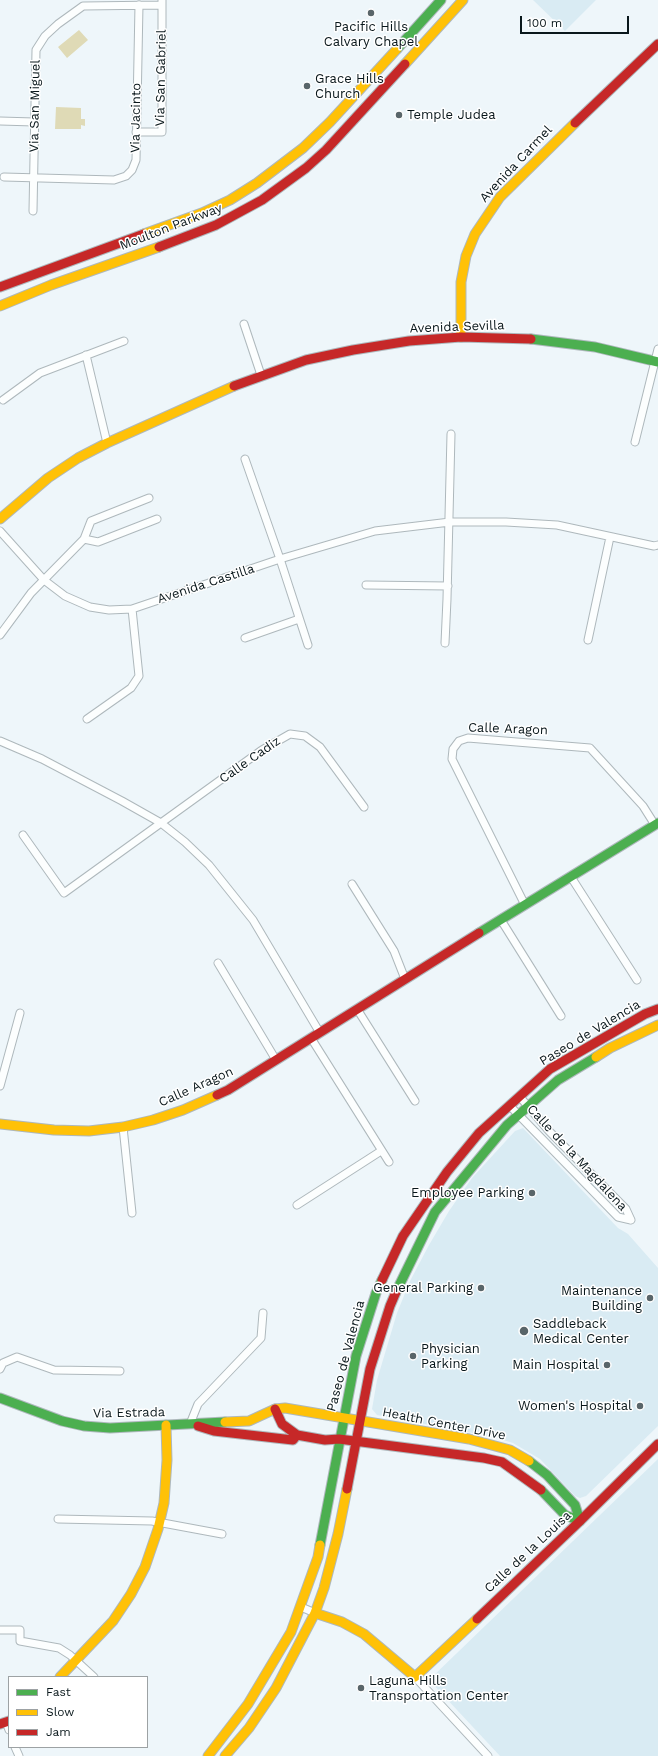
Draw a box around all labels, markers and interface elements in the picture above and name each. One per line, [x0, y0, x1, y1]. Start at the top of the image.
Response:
marker: Pacific Hills Calvary Chapel [366, 8, 376, 18]
scale bar [522, 8, 631, 34]
text: 100 m [527, 16, 562, 30]
place label: Pacific Hills Calvary Chapel [324, 19, 418, 50]
street label: Via San Gabriel [152, 29, 170, 127]
street label: Via San Miguel [26, 60, 44, 152]
place label: Grace Hills Church [315, 71, 384, 102]
marker: Grace Hills Church [302, 81, 312, 91]
street label: Via Jacinto [128, 83, 144, 153]
place label: Temple Judea [407, 107, 496, 123]
marker: Temple Judea [394, 110, 404, 120]
street label: Avenida Carmel [476, 122, 556, 206]
street label: Moulton Parkway [117, 200, 225, 254]
street label: Avenida Sevilla [409, 318, 505, 336]
street label: Avenida Castilla [155, 561, 257, 607]
street label: Calle Aragon [468, 720, 548, 738]
street label: Calle Cadiz [216, 733, 284, 787]
street label: Paseo de Valencia [537, 997, 643, 1069]
street label: Calle Aragon [156, 1064, 236, 1110]
street label: Calle de la Magdalena [524, 1102, 630, 1214]
place label: Employee Parking [411, 1185, 524, 1201]
marker: Employee Parking [527, 1188, 537, 1198]
place label: General Parking [373, 1280, 473, 1296]
marker: General Parking [476, 1283, 486, 1293]
place label: Maintenance Building [561, 1283, 642, 1314]
marker: Maintenance Building [645, 1293, 655, 1303]
street label: Paseo de Valencia [324, 1299, 368, 1413]
place label: Saddleback Medical Center [533, 1316, 629, 1347]
marker: Saddleback Medical Center [518, 1325, 530, 1337]
place label: Physician Parking [421, 1341, 480, 1372]
marker: Physician Parking [408, 1351, 418, 1361]
place label: Main Hospital [512, 1357, 599, 1373]
marker: Main Hospital [602, 1360, 612, 1370]
place label: Women's Hospital [518, 1398, 632, 1414]
marker: Women's Hospital [635, 1401, 645, 1411]
street label: Health Center Drive [381, 1404, 507, 1444]
street label: Via Estrada [93, 1405, 165, 1421]
street label: Calle de la Louisa [481, 1508, 575, 1596]
place label: Laguna Hills Transportation Center [369, 1673, 509, 1704]
legend [8, 1676, 148, 1748]
marker: Laguna Hills Transportation Center [356, 1683, 366, 1693]
text: Fast [46, 1685, 71, 1699]
text: Slow [46, 1705, 74, 1719]
text: Jam [46, 1725, 71, 1739]

